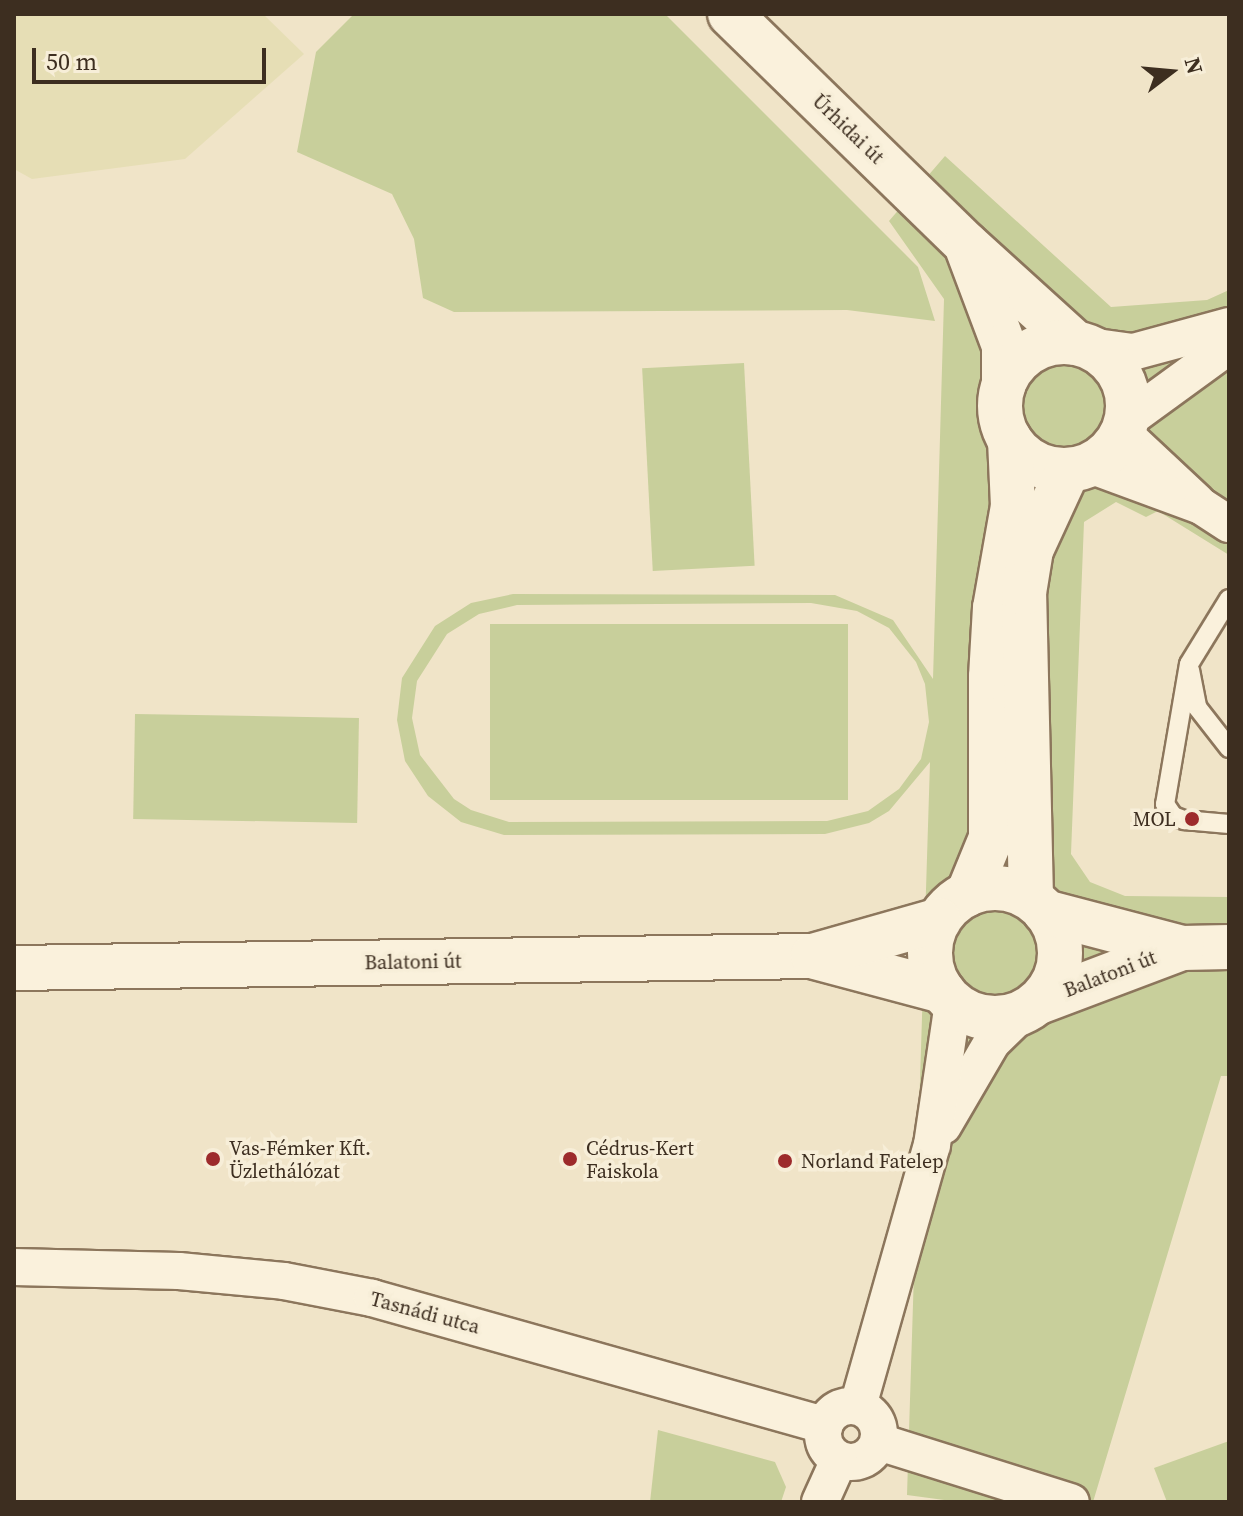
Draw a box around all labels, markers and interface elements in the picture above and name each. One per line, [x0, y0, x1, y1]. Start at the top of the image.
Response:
scale bar [36, 32, 270, 82]
north arrow [1131, 32, 1211, 112]
text: 50 m [46, 45, 97, 78]
text: N [1177, 54, 1211, 77]
street label: Úrhidai út [807, 89, 889, 169]
place label: MOL [1133, 807, 1176, 831]
marker: MOL [1183, 810, 1201, 828]
street label: Balatoni út [1060, 945, 1160, 1003]
street label: Balatoni út [364, 949, 462, 975]
place label: Vas-Fémker Kft. Üzlethálózat [229, 1136, 371, 1183]
place label: Cédrus-Kert Faiskola [586, 1136, 694, 1183]
place label: Norland Fatelep [801, 1149, 944, 1173]
marker: Vas-Fémker Kft. Üzlethálózat [204, 1150, 222, 1168]
marker: Cédrus-Kert Faiskola [561, 1150, 579, 1168]
marker: Norland Fatelep [776, 1152, 794, 1170]
street label: Tasnádi utca [368, 1287, 482, 1339]

